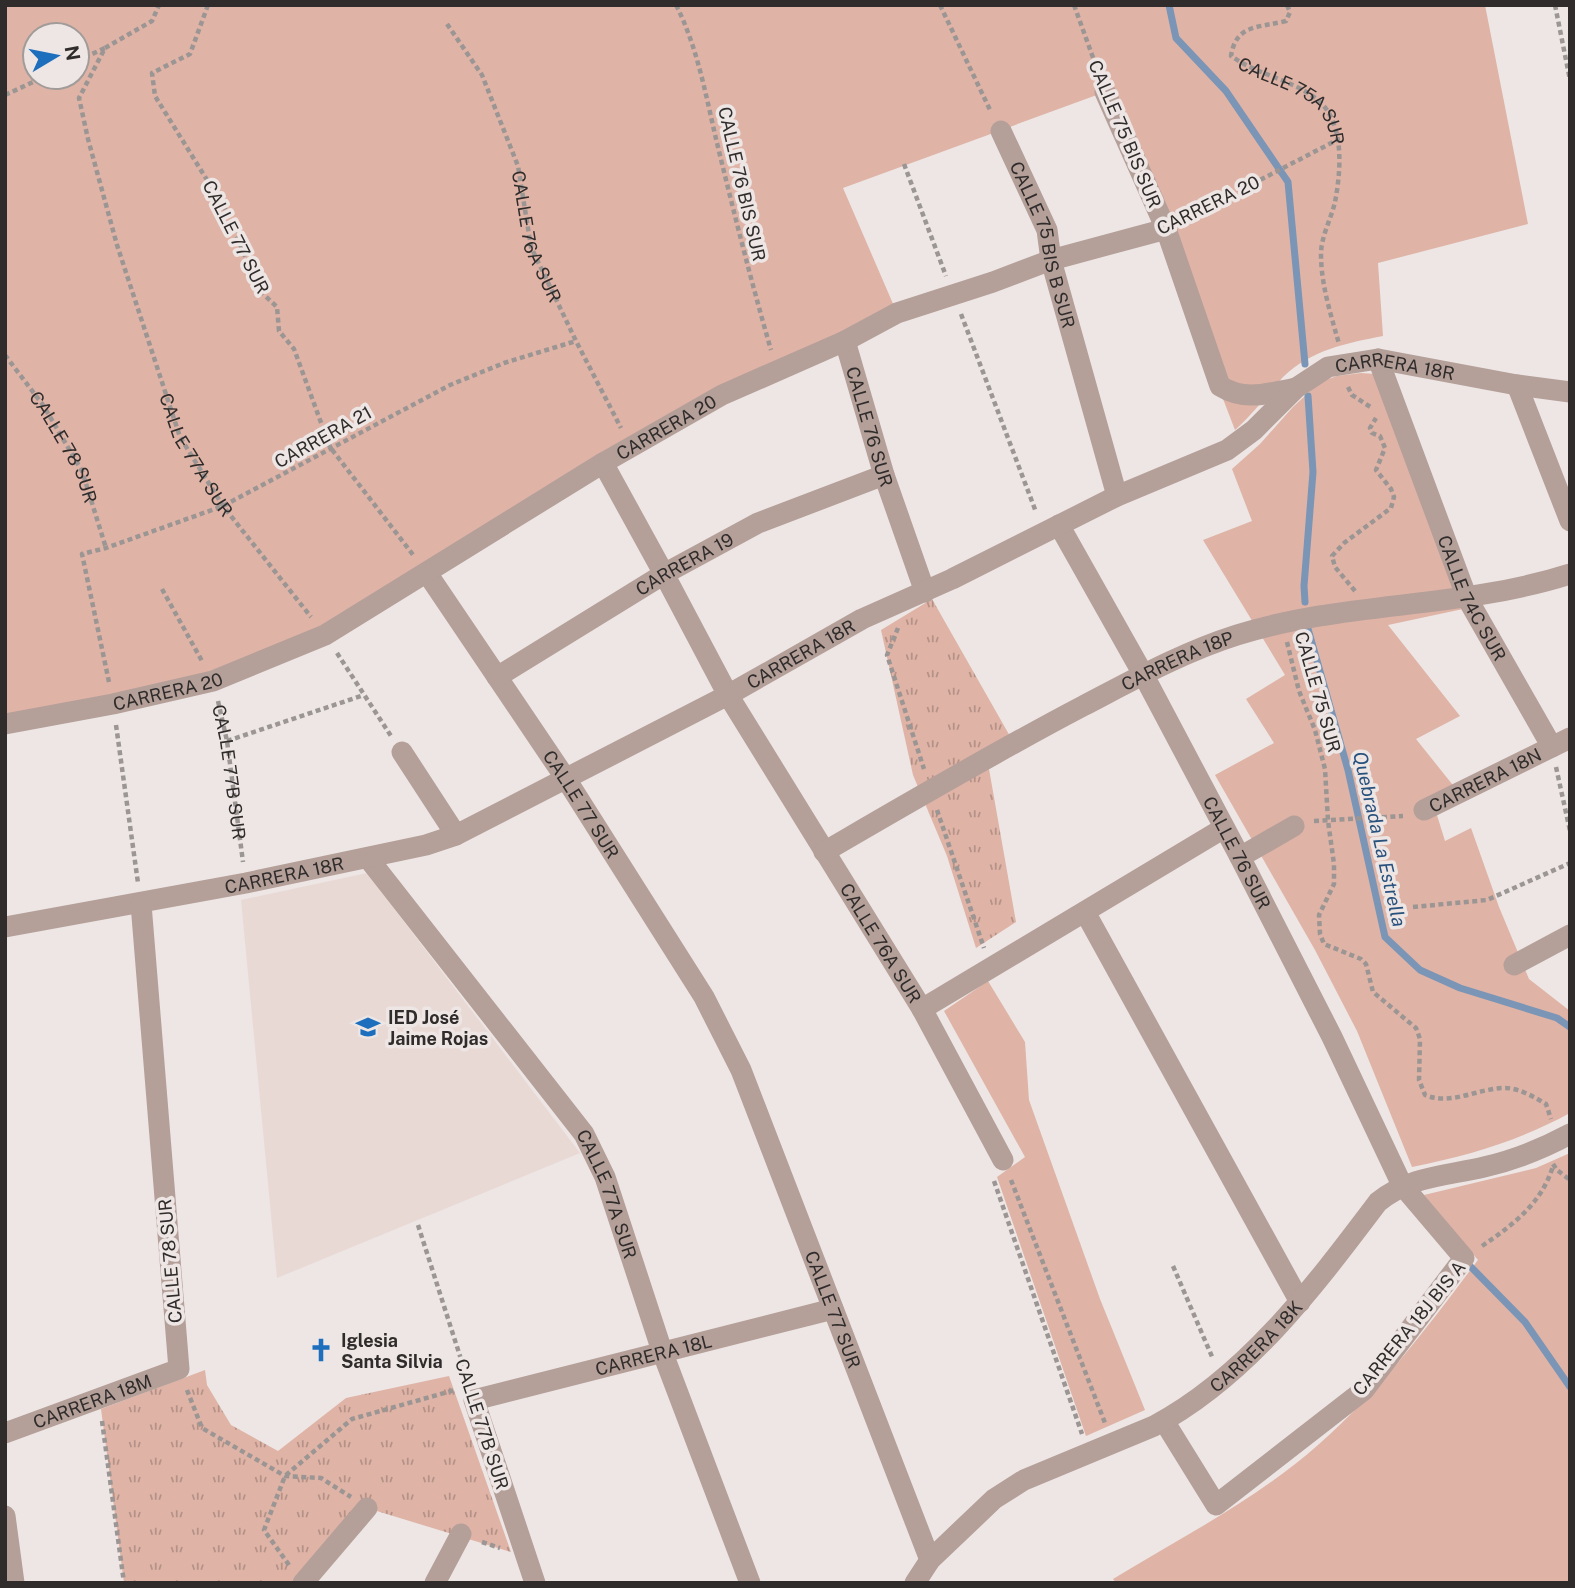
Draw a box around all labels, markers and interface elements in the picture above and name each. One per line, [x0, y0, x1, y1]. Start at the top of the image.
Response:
north arrow [21, 21, 91, 91]
text: N [61, 44, 85, 62]
street label: CALLE 75A SUR [1235, 52, 1349, 146]
street label: CALLE 75 BIS SUR [1084, 57, 1166, 211]
street label: CALLE 76 BIS SUR [714, 105, 770, 263]
street label: CALLE 75 BIS B SUR [1006, 158, 1080, 330]
street label: CALLE 76A SUR [508, 169, 566, 305]
street label: CARRERA 20 [1153, 171, 1263, 239]
street label: CALLE 77 SUR [198, 177, 274, 297]
street label: CARRERA 18R [1333, 348, 1456, 384]
street label: CALLE 76 SUR [842, 364, 898, 489]
street label: CALLE 78 SUR [25, 387, 102, 506]
street label: CALLE 77A SUR [156, 390, 238, 520]
street label: CARRERA 20 [612, 390, 720, 464]
street label: CARRERA 21 [271, 402, 375, 472]
street label: CARRERA 19 [632, 528, 737, 599]
street label: CALLE 74C SUR [1434, 532, 1511, 664]
street label: CARRERA 18R [743, 615, 859, 693]
street label: CARRERA 18P [1118, 627, 1236, 695]
street label: CALLE 75 SUR [1291, 629, 1345, 755]
street label: CARRERA 20 [111, 668, 226, 714]
street label: CALLE 77B SUR [209, 702, 250, 841]
street label: CARRERA 18N [1425, 743, 1545, 816]
street label: CALLE 77 SUR [539, 746, 624, 862]
water label: Quebrada La Estrella [1349, 749, 1411, 929]
street label: CALLE 76 SUR [1199, 793, 1275, 912]
street label: CARRERA 18R [223, 852, 346, 897]
street label: CALLE 76A SUR [836, 879, 926, 1007]
place label: IED José Jaime Rojas [388, 1007, 488, 1049]
school or university icon: IED José Jaime Rojas [354, 1013, 382, 1041]
street label: CALLE 77A SUR [573, 1126, 642, 1261]
street label: CALLE 78 SUR [154, 1198, 186, 1324]
street label: CALLE 77 SUR [801, 1248, 866, 1371]
street label: CARRERA 18J BIS A [1348, 1256, 1470, 1399]
street label: CARRERA 18K [1205, 1296, 1306, 1396]
place label: Iglesia Santa Silvia [341, 1330, 443, 1372]
street label: CARRERA 18L [593, 1330, 714, 1379]
church icon: Iglesia Santa Silvia [307, 1336, 335, 1364]
street label: CALLE 77B SUR [451, 1356, 513, 1492]
street label: CARRERA 18M [30, 1369, 155, 1432]

